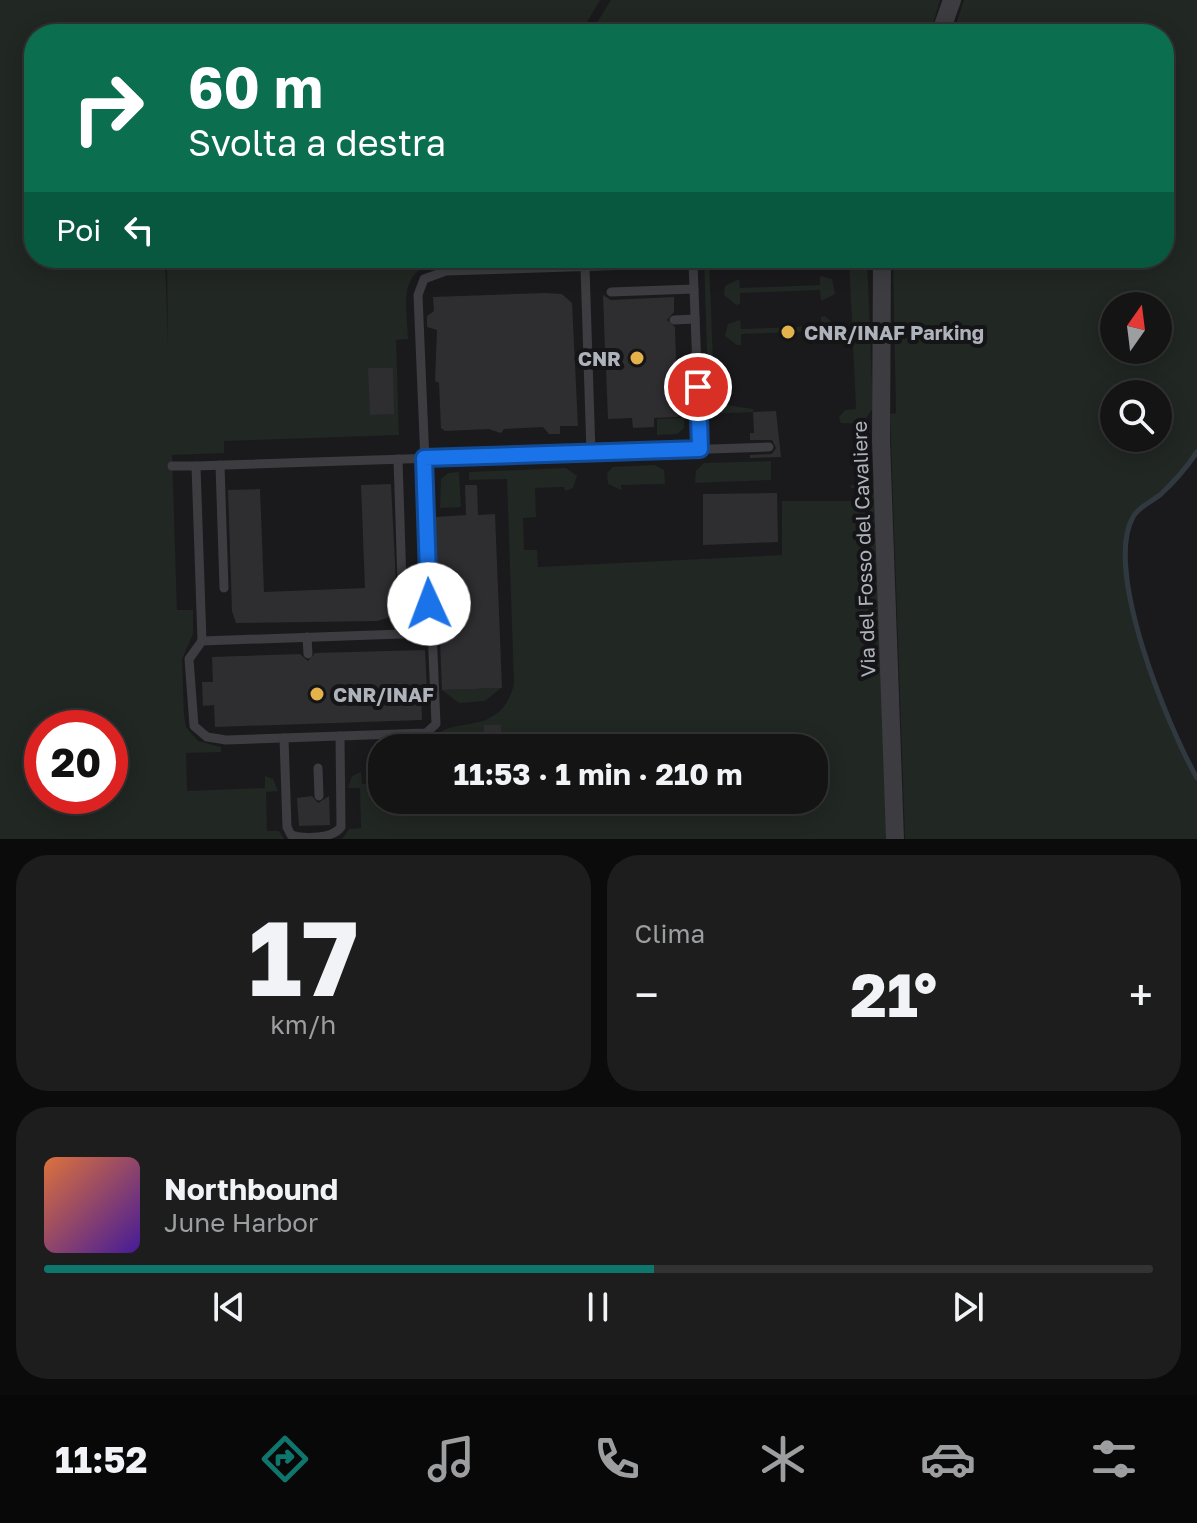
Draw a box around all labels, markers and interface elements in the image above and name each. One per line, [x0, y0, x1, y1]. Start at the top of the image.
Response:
text: 60 m [188, 53, 323, 120]
icon: right [56, 56, 160, 160]
text: Svolta a destra [188, 121, 446, 164]
icon: left [117, 208, 161, 252]
text: Poi [56, 212, 101, 248]
north arrow [1100, 292, 1172, 364]
map controls [1100, 292, 1172, 452]
place label: CNR/INAF Parking [804, 320, 984, 344]
marker: CNR/INAF Parking [779, 323, 797, 341]
place label: CNR [578, 346, 621, 370]
marker: CNR [628, 349, 646, 367]
pin [664, 353, 732, 421]
icon: arrive [676, 365, 720, 409]
button: search [1100, 380, 1172, 452]
street label: Via del Fosso del Cavaliere [847, 420, 879, 678]
position arrow [387, 562, 471, 646]
place label: CNR/INAF [333, 682, 434, 706]
marker: CNR/INAF [308, 685, 326, 703]
speed limit sign: 20 [24, 710, 128, 814]
text: 11:53 · 1 min · 210 m [454, 756, 742, 792]
text: 17 [248, 894, 358, 1019]
text: Clima [635, 918, 705, 949]
text: 21° [850, 958, 937, 1030]
text: − [635, 968, 659, 1021]
text: + [1129, 968, 1153, 1021]
text: km/h [270, 1009, 336, 1040]
text: Northbound [164, 1171, 338, 1207]
text: June Harbor [164, 1207, 318, 1238]
icon: previous [207, 1285, 251, 1329]
icon: pause [576, 1285, 620, 1329]
icon: next [946, 1285, 990, 1329]
icon: directions [257, 1431, 313, 1487]
icon: music [423, 1431, 479, 1487]
icon: phone [589, 1431, 645, 1487]
icon: climate [755, 1431, 811, 1487]
icon: car [920, 1431, 976, 1487]
icon: filters [1086, 1431, 1142, 1487]
text: 11:52 [55, 1438, 147, 1481]

